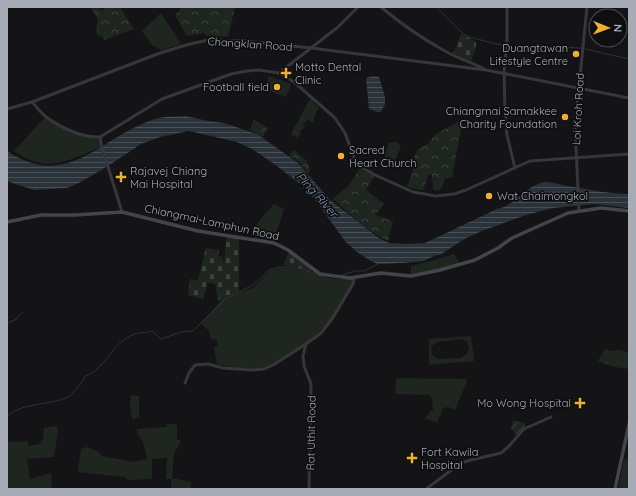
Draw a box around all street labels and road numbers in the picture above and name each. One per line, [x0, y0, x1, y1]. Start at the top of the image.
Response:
street label: Changklan Road [207, 34, 293, 54]
street label: Loi Kroh Road [569, 72, 587, 146]
street label: Chiangmai-Lamphun Road [143, 201, 281, 243]
street label: Rat Uthit Road [303, 395, 319, 471]

